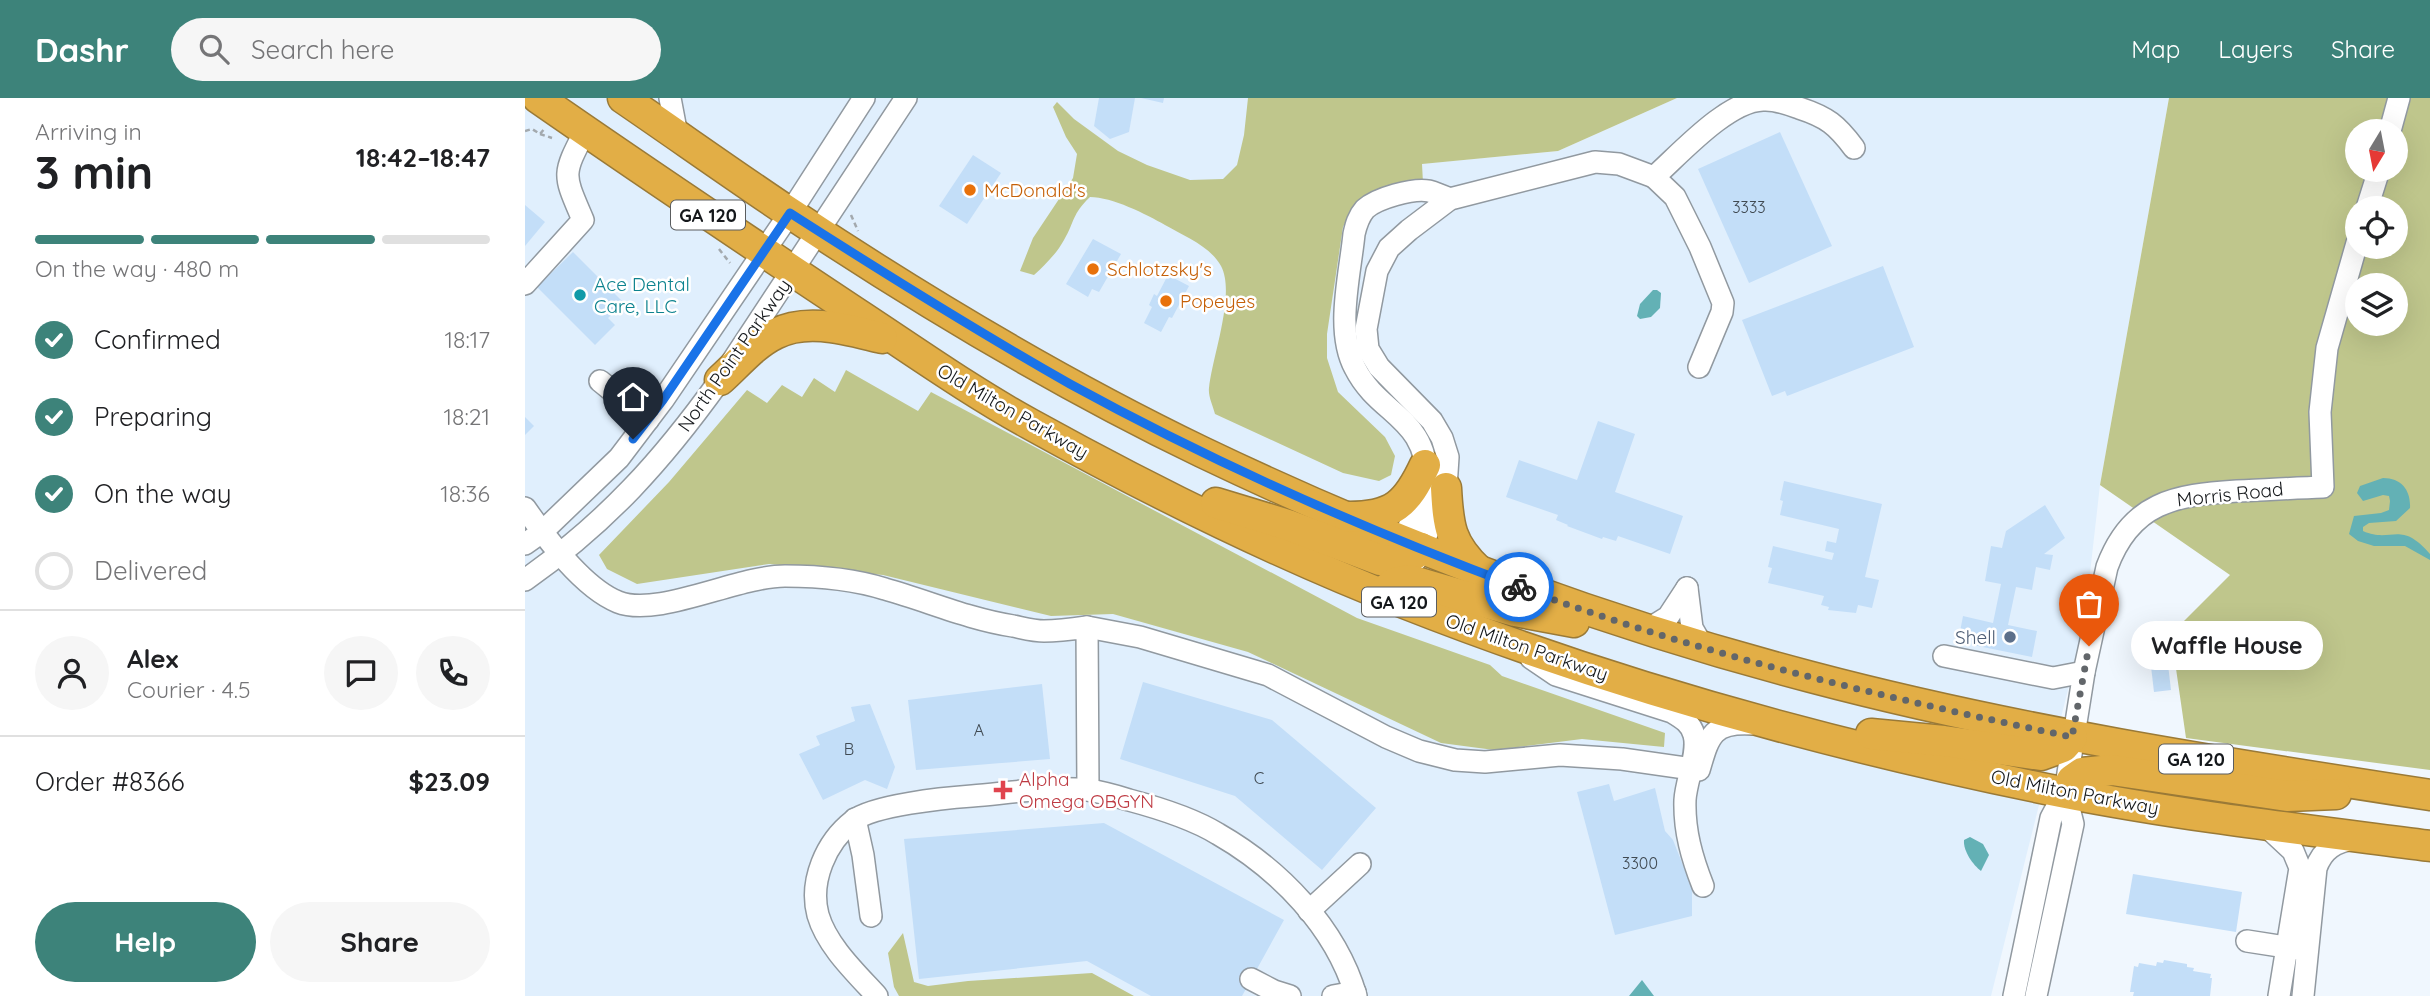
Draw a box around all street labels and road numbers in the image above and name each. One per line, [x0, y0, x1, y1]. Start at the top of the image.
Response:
road number: GA 120 [671, 201, 745, 230]
street label: North Point Parkway [672, 274, 796, 436]
street label: Old Milton Parkway [933, 358, 1093, 464]
street label: Morris Road [2175, 476, 2285, 512]
road number: GA 120 [1362, 588, 1436, 616]
street label: Old Milton Parkway [1443, 608, 1611, 686]
road number: GA 120 [2159, 744, 2233, 774]
street label: Old Milton Parkway [1989, 764, 2161, 820]

